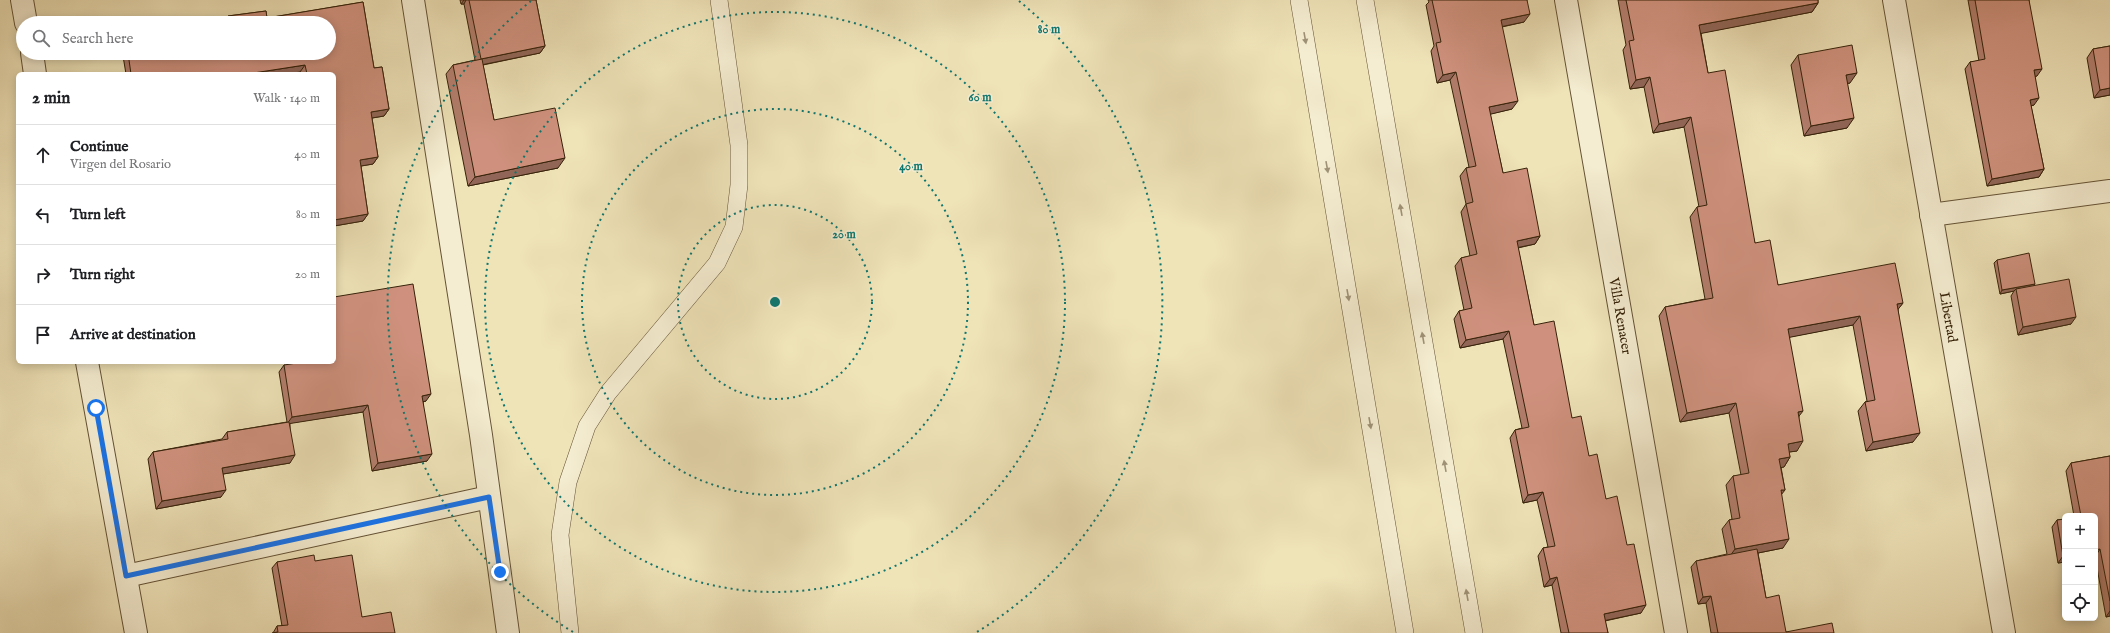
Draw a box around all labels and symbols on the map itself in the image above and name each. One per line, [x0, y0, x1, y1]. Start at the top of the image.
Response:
text: 80 m [1038, 22, 1061, 37]
one-way arrow [1302, 32, 1308, 45]
text: 60 m [969, 90, 992, 105]
text: 40 m [899, 159, 924, 174]
one-way arrow [1324, 161, 1330, 173]
one-way arrow [1398, 204, 1404, 216]
text: 20 m [832, 227, 856, 242]
street label: Villa Renacer [1604, 275, 1636, 356]
one-way arrow [1345, 289, 1351, 301]
street label: Libertad [1935, 290, 1961, 344]
centre of rings [768, 295, 782, 309]
one-way arrow [1420, 332, 1426, 344]
route start [87, 399, 105, 417]
one-way arrow [1367, 417, 1373, 429]
one-way arrow [1442, 460, 1448, 473]
route end [491, 563, 509, 581]
one-way arrow [1464, 588, 1470, 601]

